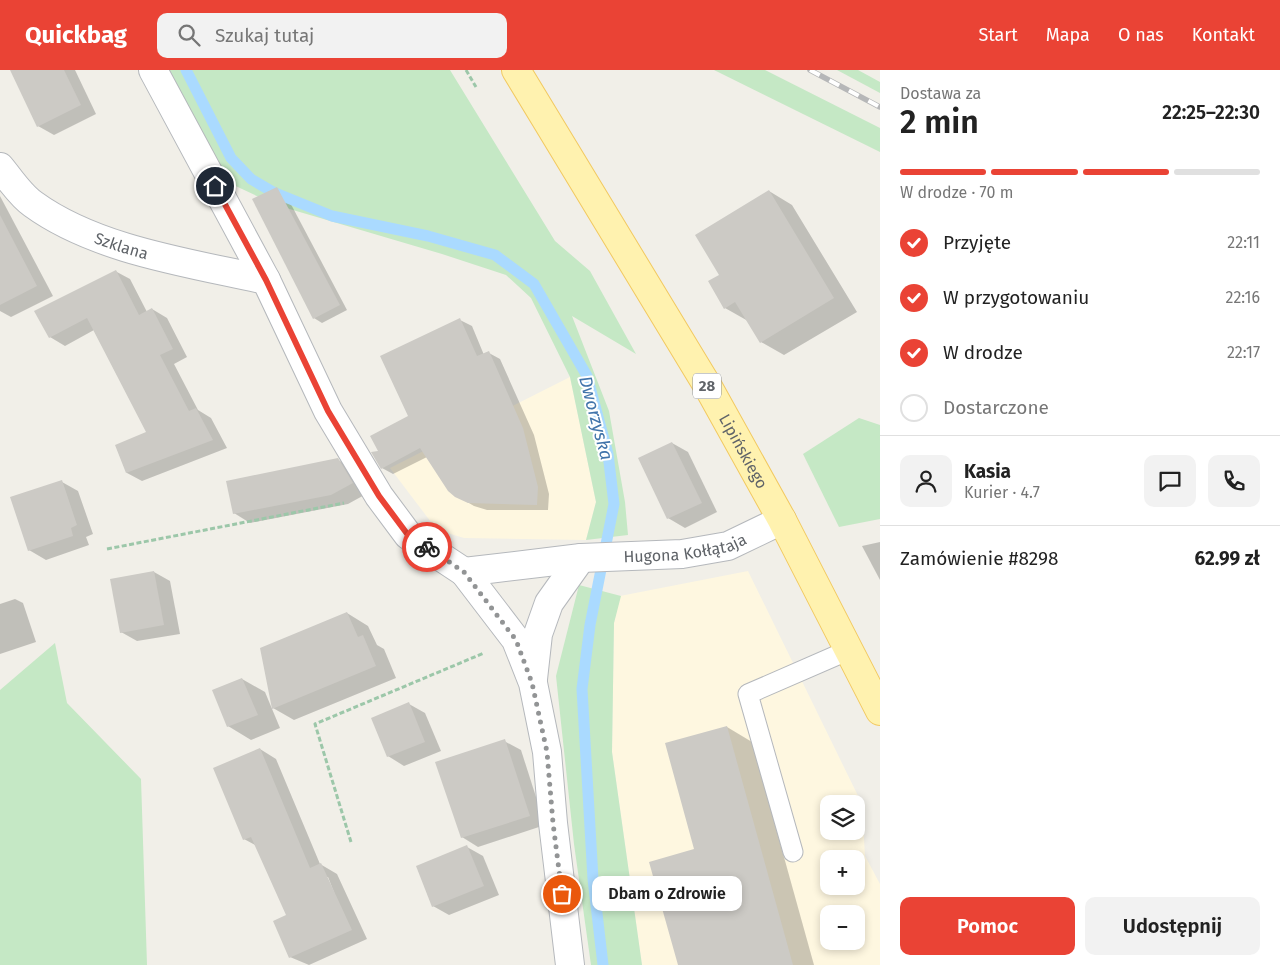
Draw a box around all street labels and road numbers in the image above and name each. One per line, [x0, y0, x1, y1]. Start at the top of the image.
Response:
street label: Szklana [92, 229, 150, 263]
road number: 28 [693, 374, 721, 398]
street label: Lipińskiego [715, 411, 772, 492]
street label: Hugona Kołłątaja [623, 530, 750, 566]

